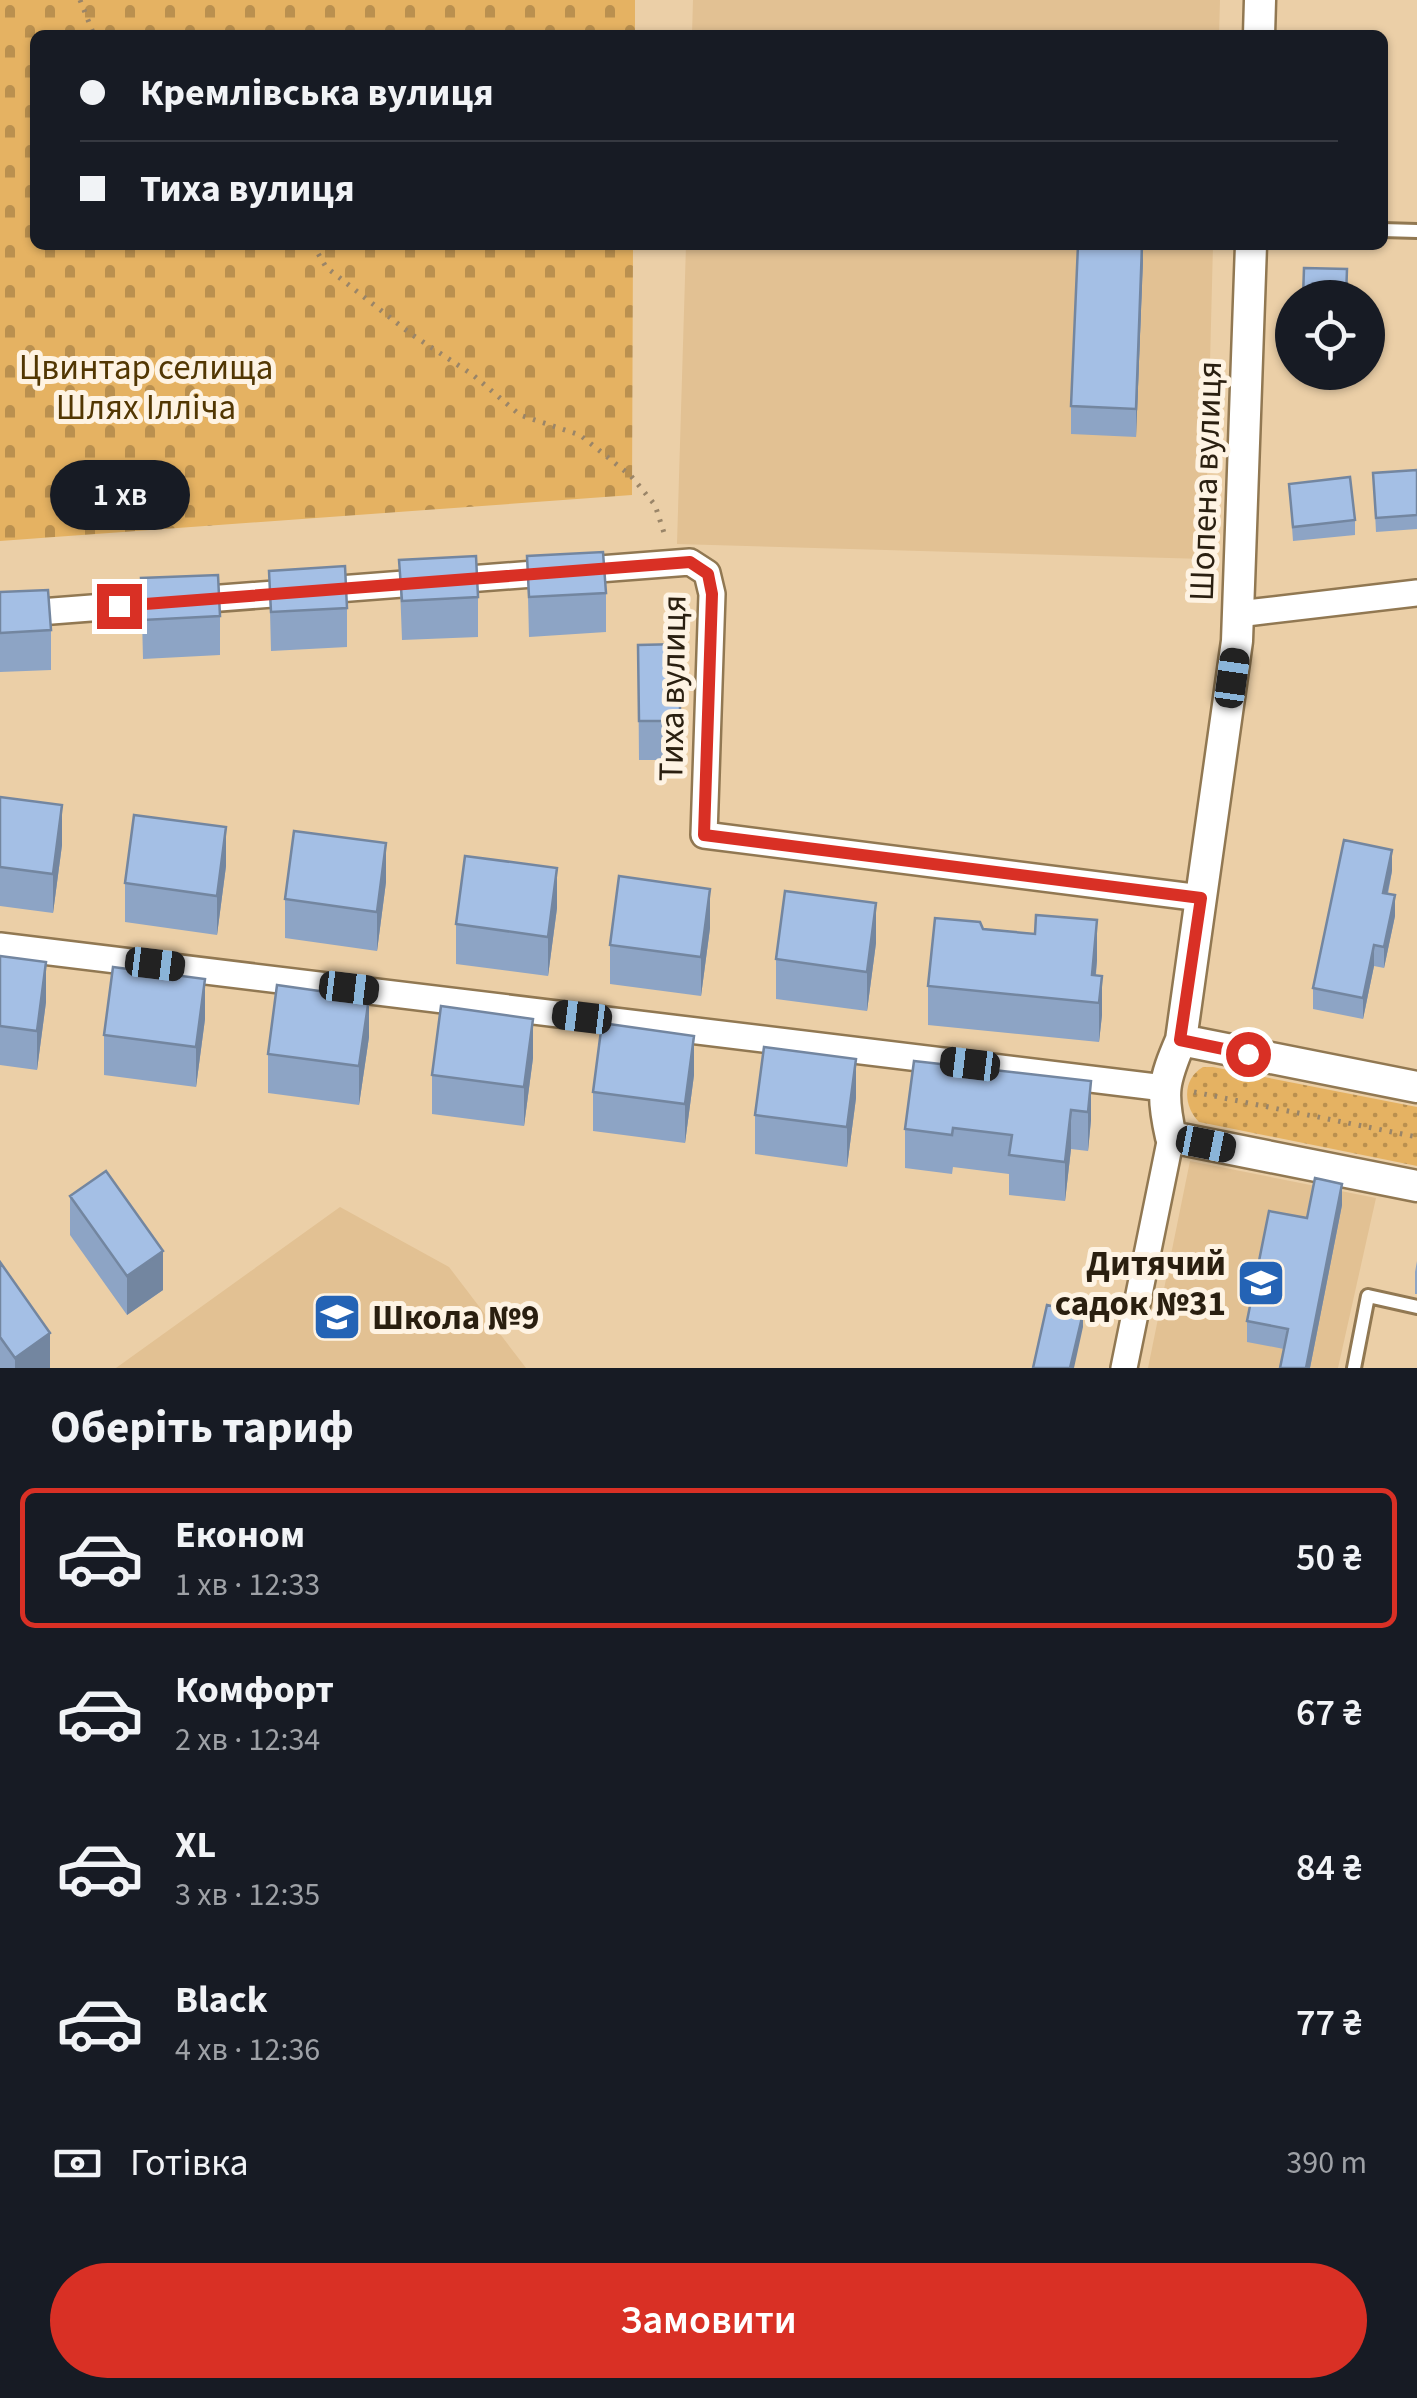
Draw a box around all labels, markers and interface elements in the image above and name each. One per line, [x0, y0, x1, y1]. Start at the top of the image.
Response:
text: Кремлівська вулиця [140, 66, 494, 120]
text: Тиха вулиця [140, 162, 355, 216]
map controls [1275, 280, 1385, 390]
button: locate [1275, 280, 1385, 390]
park label: Цвинтар селища Шлях Ілліча [19, 343, 273, 433]
street label: Шопена вулиця [1177, 360, 1235, 602]
callout: 1 хв [49, 461, 189, 531]
text: 1 хв [93, 472, 147, 518]
route end [97, 584, 142, 629]
street label: Тиха вулиця [646, 594, 700, 782]
car [1213, 646, 1251, 710]
car [123, 945, 187, 983]
car [317, 969, 381, 1007]
car [550, 998, 614, 1036]
route start [1226, 1032, 1271, 1077]
car [938, 1045, 1002, 1083]
car [1174, 1124, 1238, 1164]
place label: Дитячий садок №31 [1055, 1239, 1226, 1329]
school or university icon: Дитячий садок №31 [1235, 1257, 1287, 1309]
school or university icon: Школа №9 [311, 1291, 363, 1343]
place label: Школа №9 [372, 1293, 540, 1343]
text: Оберіть тариф [50, 1396, 354, 1460]
text: Економ [175, 1508, 305, 1562]
icon: car [55, 1513, 145, 1603]
text: 50 ₴ [1296, 1531, 1362, 1585]
text: 1 хв · 12:33 [175, 1562, 320, 1608]
text: Комфорт [175, 1663, 334, 1717]
icon: car [55, 1668, 145, 1758]
text: 67 ₴ [1296, 1686, 1362, 1740]
text: 2 хв · 12:34 [175, 1717, 320, 1763]
text: XL [175, 1818, 216, 1872]
icon: car [55, 1823, 145, 1913]
text: 84 ₴ [1296, 1841, 1362, 1895]
text: 3 хв · 12:35 [175, 1872, 320, 1918]
text: Black [175, 1973, 268, 2027]
icon: car [55, 1978, 145, 2068]
text: 77 ₴ [1296, 1996, 1362, 2050]
text: 4 хв · 12:36 [175, 2027, 320, 2073]
icon: cash [50, 2136, 105, 2191]
text: Готівка [130, 2136, 249, 2190]
text: 390 m [1286, 2140, 1367, 2186]
button: Замовити [50, 2263, 1367, 2378]

